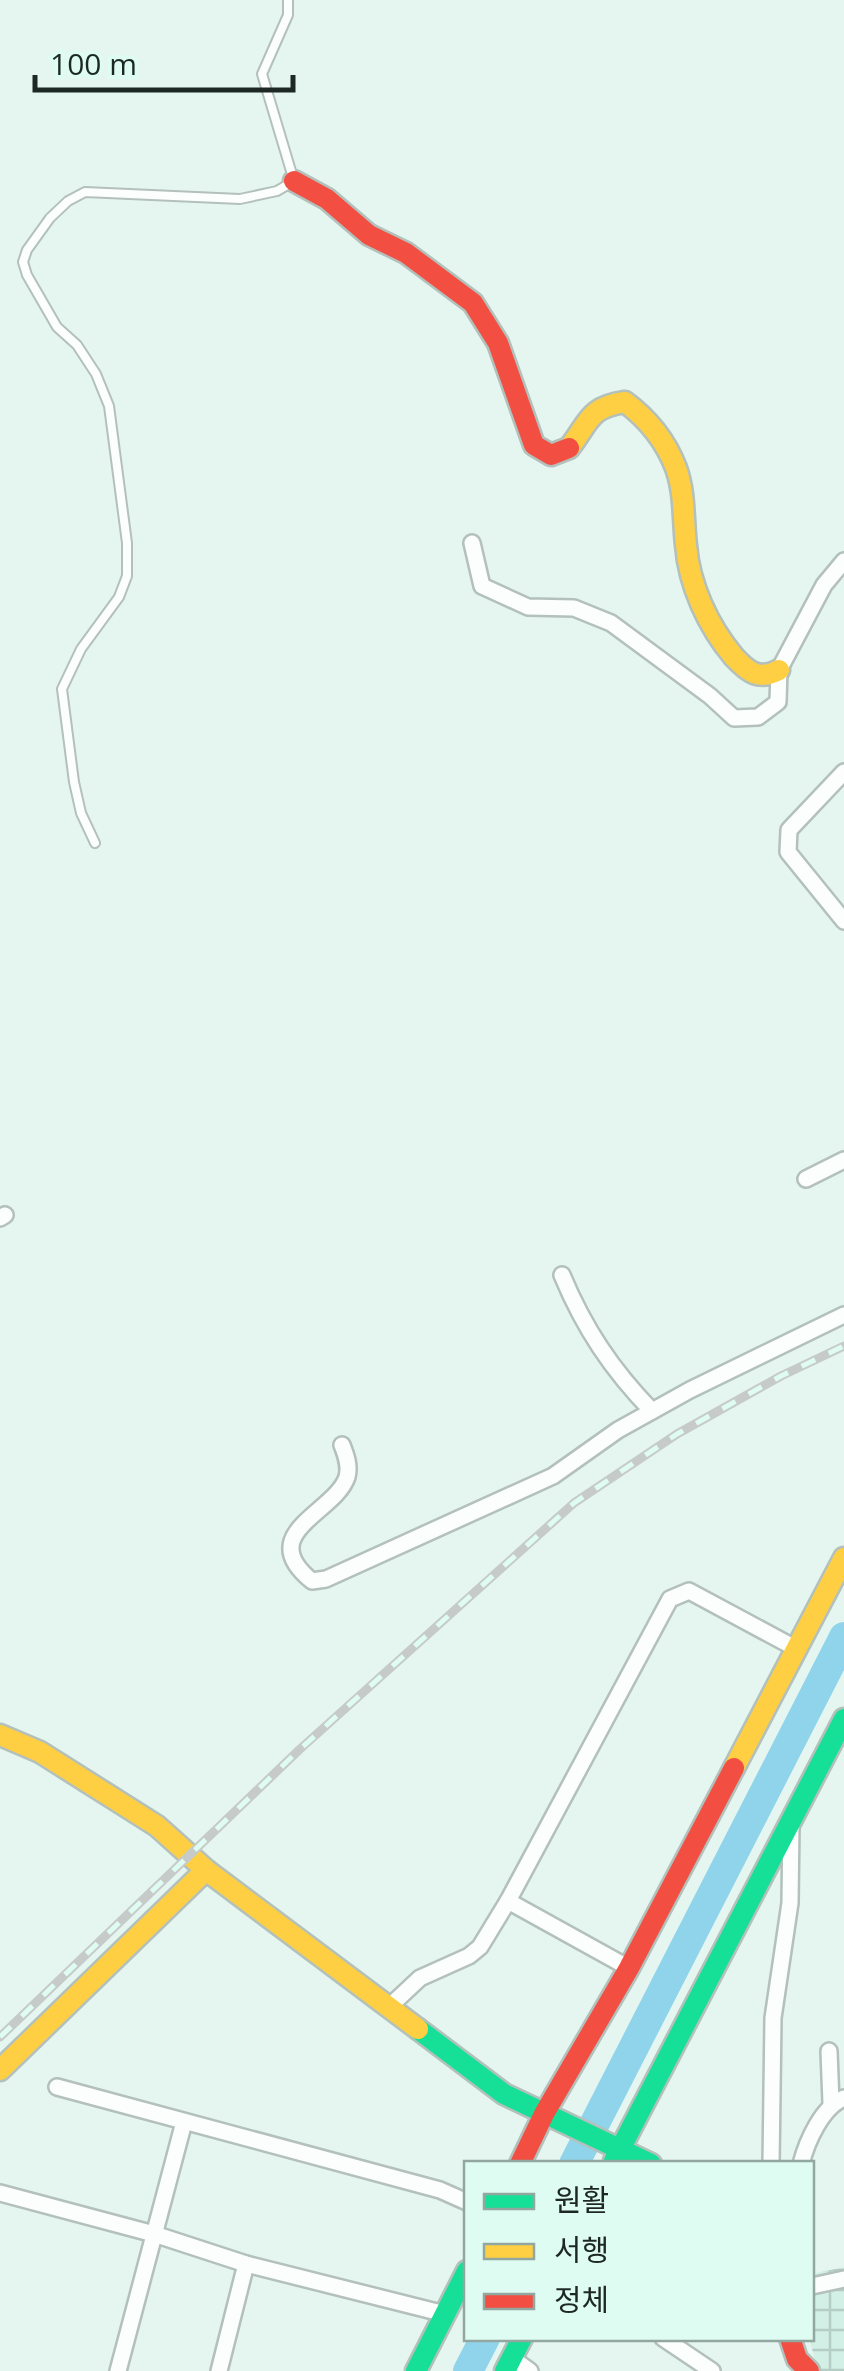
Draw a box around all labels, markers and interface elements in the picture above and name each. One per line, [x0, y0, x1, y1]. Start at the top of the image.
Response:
scale bar [35, 30, 292, 92]
text: 100 m [50, 43, 137, 84]
legend [464, 2161, 814, 2341]
text: 원활 [554, 2179, 609, 2220]
text: 서행 [554, 2229, 609, 2270]
text: 정체 [554, 2279, 609, 2320]

